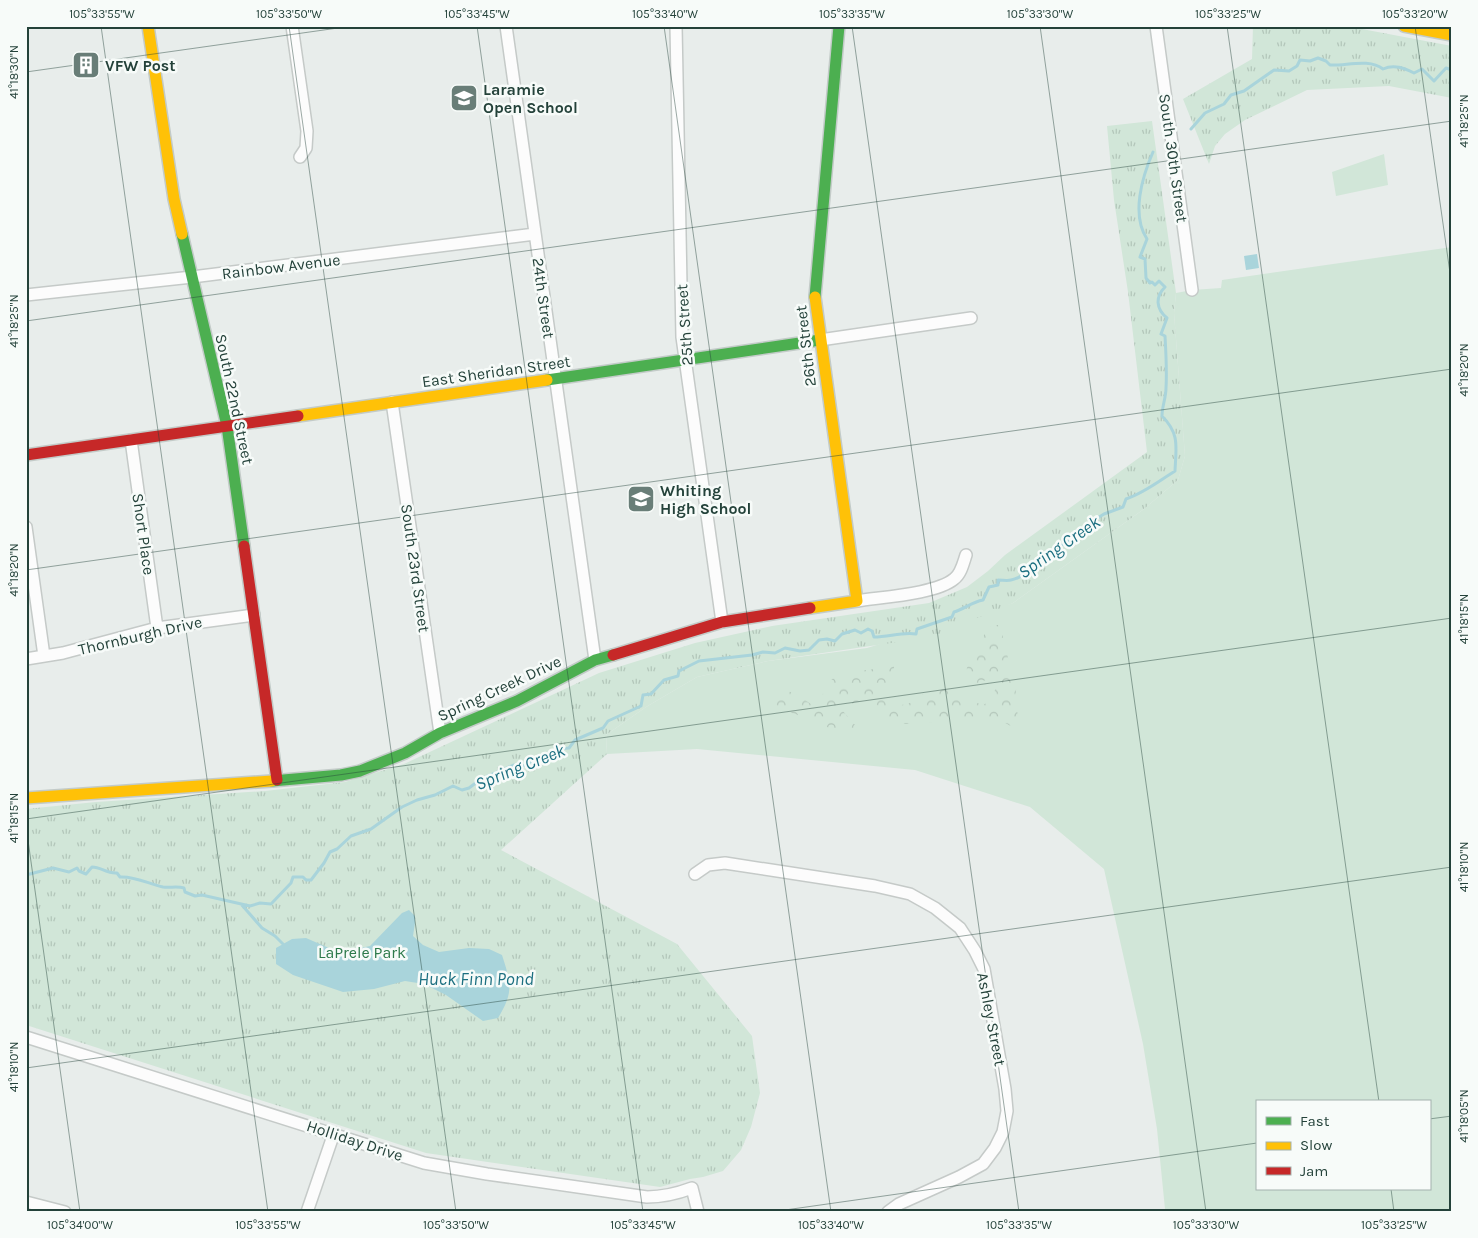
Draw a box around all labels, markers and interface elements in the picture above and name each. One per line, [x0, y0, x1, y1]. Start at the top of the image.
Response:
text: 105°33'55"W [69, 7, 135, 21]
text: 105°33'50"W [256, 7, 322, 21]
text: 105°33'45"W [444, 7, 510, 21]
text: 105°33'40"W [632, 7, 698, 21]
text: 105°33'35"W [819, 7, 885, 21]
text: 105°33'30"W [1007, 7, 1073, 21]
text: 105°33'25"W [1195, 7, 1261, 21]
text: 105°33'20"W [1382, 7, 1448, 21]
text: 41°18'30"N [7, 45, 21, 99]
building icon: VFW Post [71, 50, 101, 80]
place label: VFW Post [105, 56, 176, 75]
place label: Laramie Open School [483, 80, 578, 117]
school or university icon: Laramie Open School [449, 83, 479, 113]
street label: South 30th Street [1155, 92, 1192, 224]
text: 41°18'25"N [1457, 94, 1471, 148]
street label: Rainbow Avenue [221, 250, 341, 283]
street label: 24th Street [528, 256, 559, 340]
street label: 25th Street [672, 284, 697, 366]
text: 41°18'25"N [7, 294, 21, 348]
street label: 26th Street [791, 304, 820, 388]
street label: South 22nd Street [211, 332, 258, 466]
text: 41°18'20"N [1457, 343, 1471, 397]
street label: East Sheridan Street [421, 352, 572, 391]
place label: Whiting High School [660, 481, 752, 518]
school or university icon: Whiting High School [626, 484, 656, 514]
street label: Short Place [128, 492, 159, 576]
street label: South 23rd Street [397, 503, 434, 633]
water label: Spring Creek [1014, 510, 1105, 583]
text: 41°18'20"N [7, 543, 21, 597]
text: 41°18'15"N [1457, 594, 1471, 644]
street label: Thornburgh Drive [76, 612, 204, 659]
street label: Spring Creek Drive [434, 651, 564, 725]
water label: Spring Creek [472, 739, 569, 795]
text: 41°18'15"N [7, 793, 21, 843]
text: 41°18'10"N [1457, 842, 1471, 892]
park label: LaPrele Park [318, 943, 406, 962]
water label: Huck Finn Pond [418, 968, 534, 990]
street label: Ashley Street [973, 971, 1010, 1068]
text: 41°18'10"N [7, 1042, 21, 1092]
text: 41°18'05"N [1457, 1089, 1471, 1143]
legend [1256, 1100, 1430, 1190]
text: Fast [1300, 1112, 1330, 1130]
street label: Holliday Drive [304, 1116, 405, 1165]
text: Slow [1300, 1136, 1332, 1154]
text: Jam [1300, 1162, 1328, 1180]
text: 105°34'00"W [47, 1218, 113, 1232]
text: 105°33'55"W [235, 1218, 301, 1232]
text: 105°33'50"W [423, 1218, 489, 1232]
text: 105°33'45"W [610, 1218, 676, 1232]
text: 105°33'40"W [798, 1218, 864, 1232]
text: 105°33'35"W [986, 1218, 1052, 1232]
text: 105°33'30"W [1173, 1218, 1239, 1232]
text: 105°33'25"W [1361, 1218, 1427, 1232]

